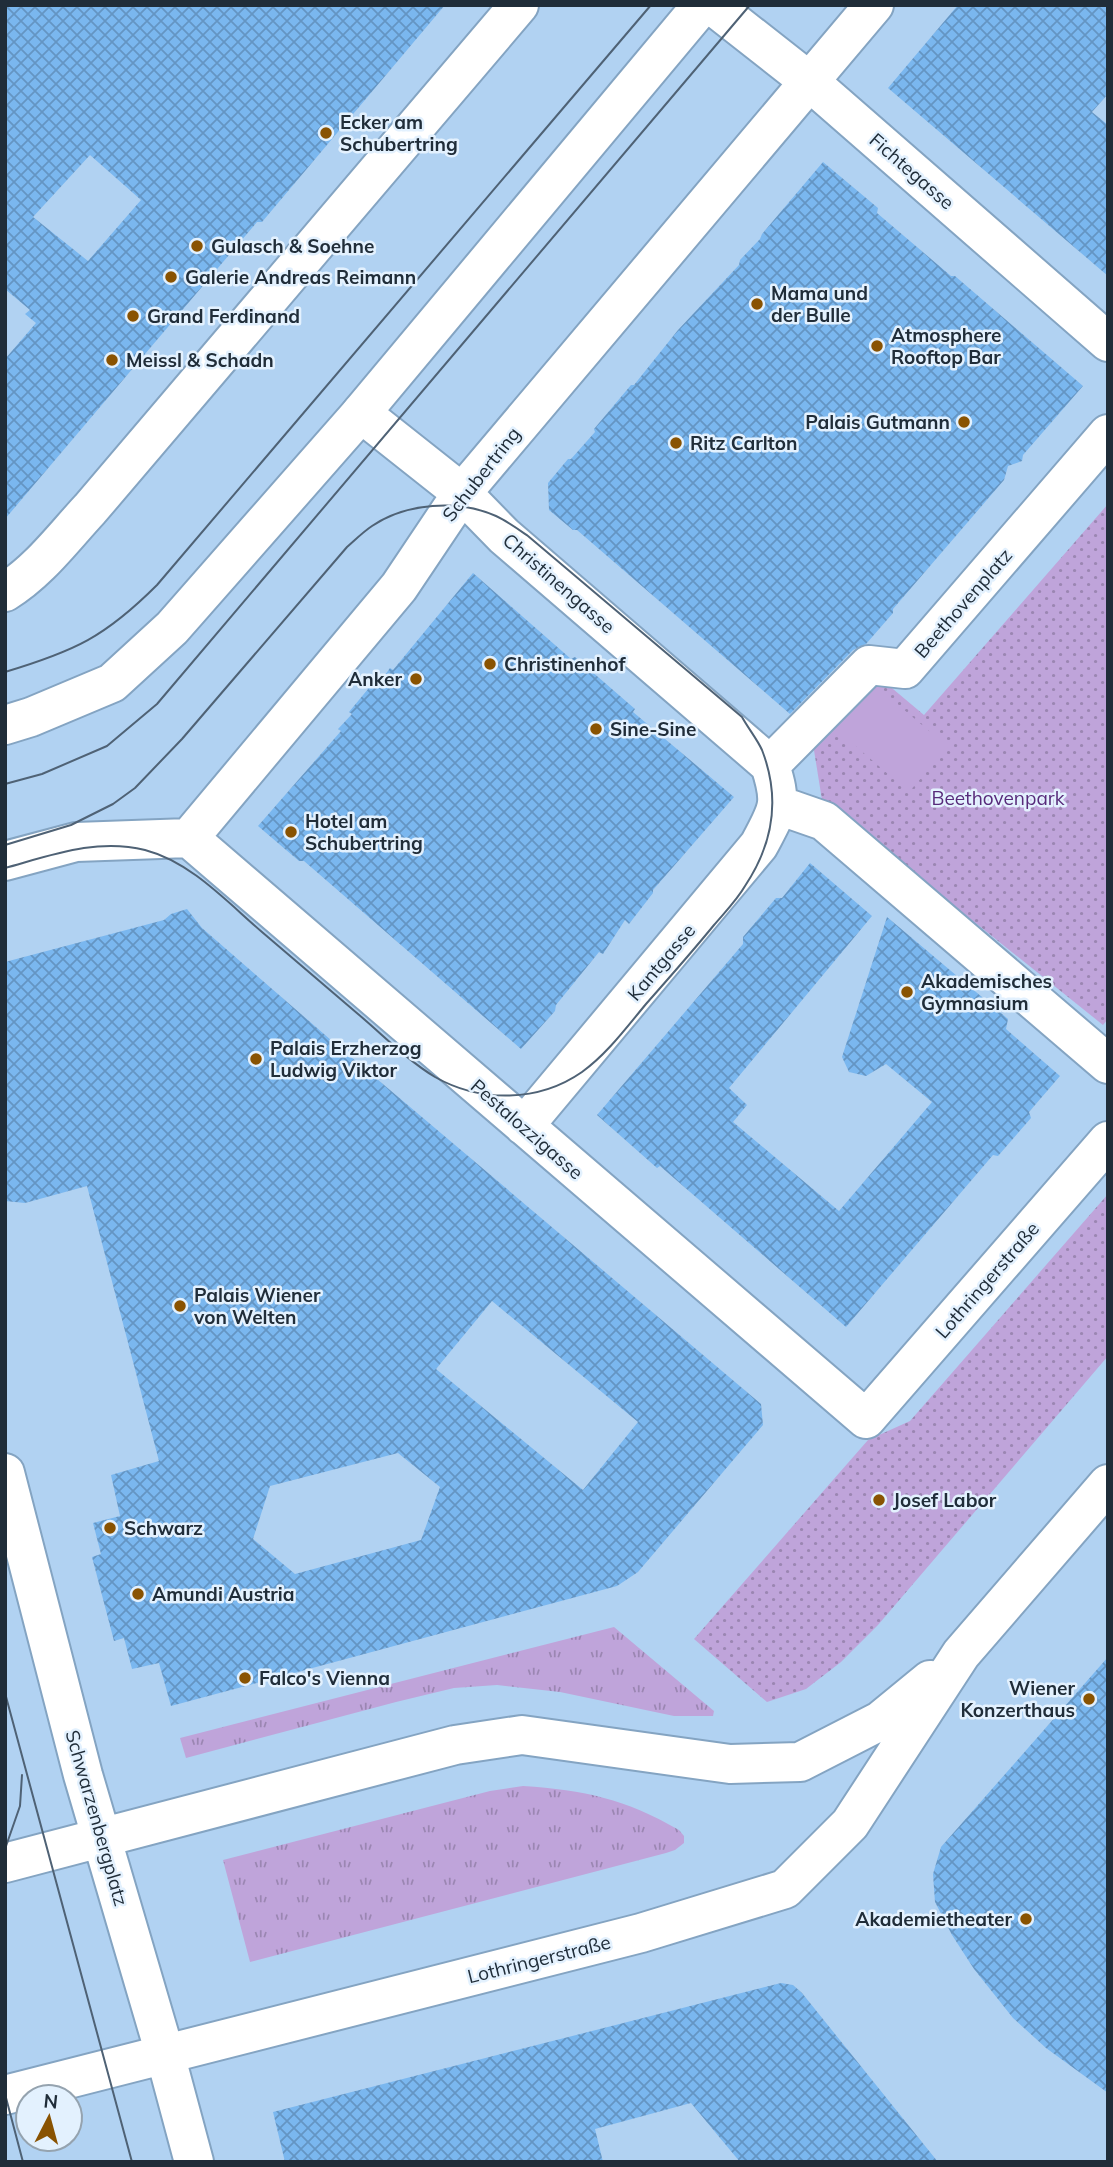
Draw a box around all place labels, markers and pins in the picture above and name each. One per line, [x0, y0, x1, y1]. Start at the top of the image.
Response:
place label: Ecker am Schubertring [340, 110, 458, 156]
marker: Ecker am Schubertring [318, 125, 334, 141]
place label: Gulasch & Soehne [211, 234, 374, 258]
marker: Gulasch & Soehne [189, 238, 205, 254]
place label: Galerie Andreas Reimann [185, 265, 416, 289]
marker: Galerie Andreas Reimann [163, 269, 179, 285]
place label: Mama und der Bulle [771, 281, 868, 327]
marker: Mama und der Bulle [749, 296, 765, 312]
place label: Grand Ferdinand [147, 304, 300, 328]
marker: Grand Ferdinand [125, 308, 141, 324]
place label: Atmosphere Rooftop Bar [891, 323, 1001, 369]
marker: Atmosphere Rooftop Bar [869, 338, 885, 354]
place label: Meissl & Schadn [126, 348, 274, 372]
marker: Meissl & Schadn [104, 352, 120, 368]
place label: Palais Gutmann [805, 410, 950, 434]
marker: Palais Gutmann [956, 414, 972, 430]
place label: Ritz Carlton [690, 431, 797, 455]
marker: Ritz Carlton [668, 435, 684, 451]
place label: Christinenhof [504, 652, 626, 676]
marker: Christinenhof [482, 656, 498, 672]
place label: Anker [348, 667, 403, 691]
marker: Anker [408, 671, 424, 687]
place label: Sine-Sine [610, 717, 696, 741]
marker: Sine-Sine [588, 721, 604, 737]
place label: Hotel am Schubertring [305, 809, 423, 855]
marker: Hotel am Schubertring [283, 824, 299, 840]
place label: Akademisches Gymnasium [921, 969, 1052, 1015]
marker: Akademisches Gymnasium [899, 984, 915, 1000]
place label: Palais Erzherzog Ludwig Viktor [270, 1036, 422, 1082]
marker: Palais Erzherzog Ludwig Viktor [248, 1051, 264, 1067]
place label: Palais Wiener von Welten [193, 1283, 321, 1329]
marker: Palais Wiener von Welten [172, 1298, 188, 1314]
place label: Josef Labor [893, 1488, 997, 1512]
marker: Josef Labor [871, 1492, 887, 1508]
place label: Schwarz [124, 1516, 203, 1540]
marker: Schwarz [102, 1520, 118, 1536]
place label: Amundi Austria [152, 1582, 294, 1606]
marker: Amundi Austria [130, 1586, 146, 1602]
place label: Falco's Vienna [259, 1666, 390, 1690]
marker: Falco's Vienna [237, 1670, 253, 1686]
place label: Wiener Konzerthaus [960, 1676, 1076, 1722]
marker: Wiener Konzerthaus [1081, 1691, 1097, 1707]
place label: Akademietheater [855, 1907, 1013, 1931]
marker: Akademietheater [1018, 1911, 1034, 1927]

